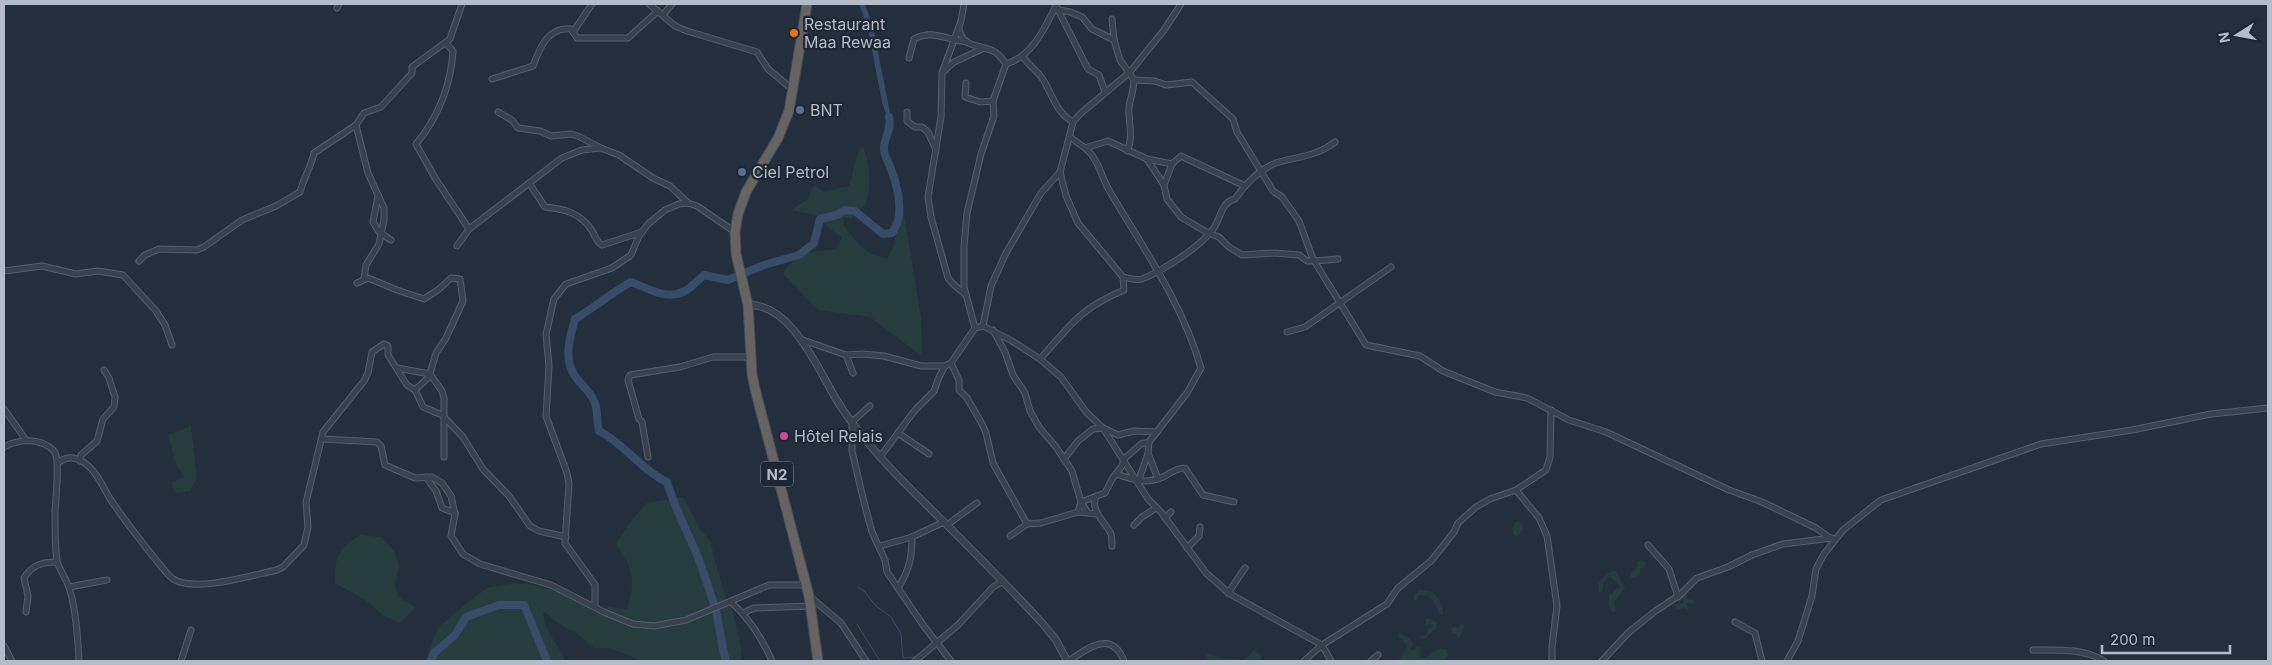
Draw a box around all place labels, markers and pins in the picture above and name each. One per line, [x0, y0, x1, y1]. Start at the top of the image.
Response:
place label: Restaurant Maa Rewaa [804, 14, 891, 52]
marker: Restaurant Maa Rewaa [788, 27, 800, 39]
place label: BNT [810, 100, 843, 120]
marker: BNT [794, 104, 806, 116]
place label: Ciel Petrol [752, 162, 829, 182]
marker: Ciel Petrol [736, 166, 748, 178]
place label: Hôtel Relais [794, 426, 883, 446]
marker: Hôtel Relais [778, 430, 790, 442]

